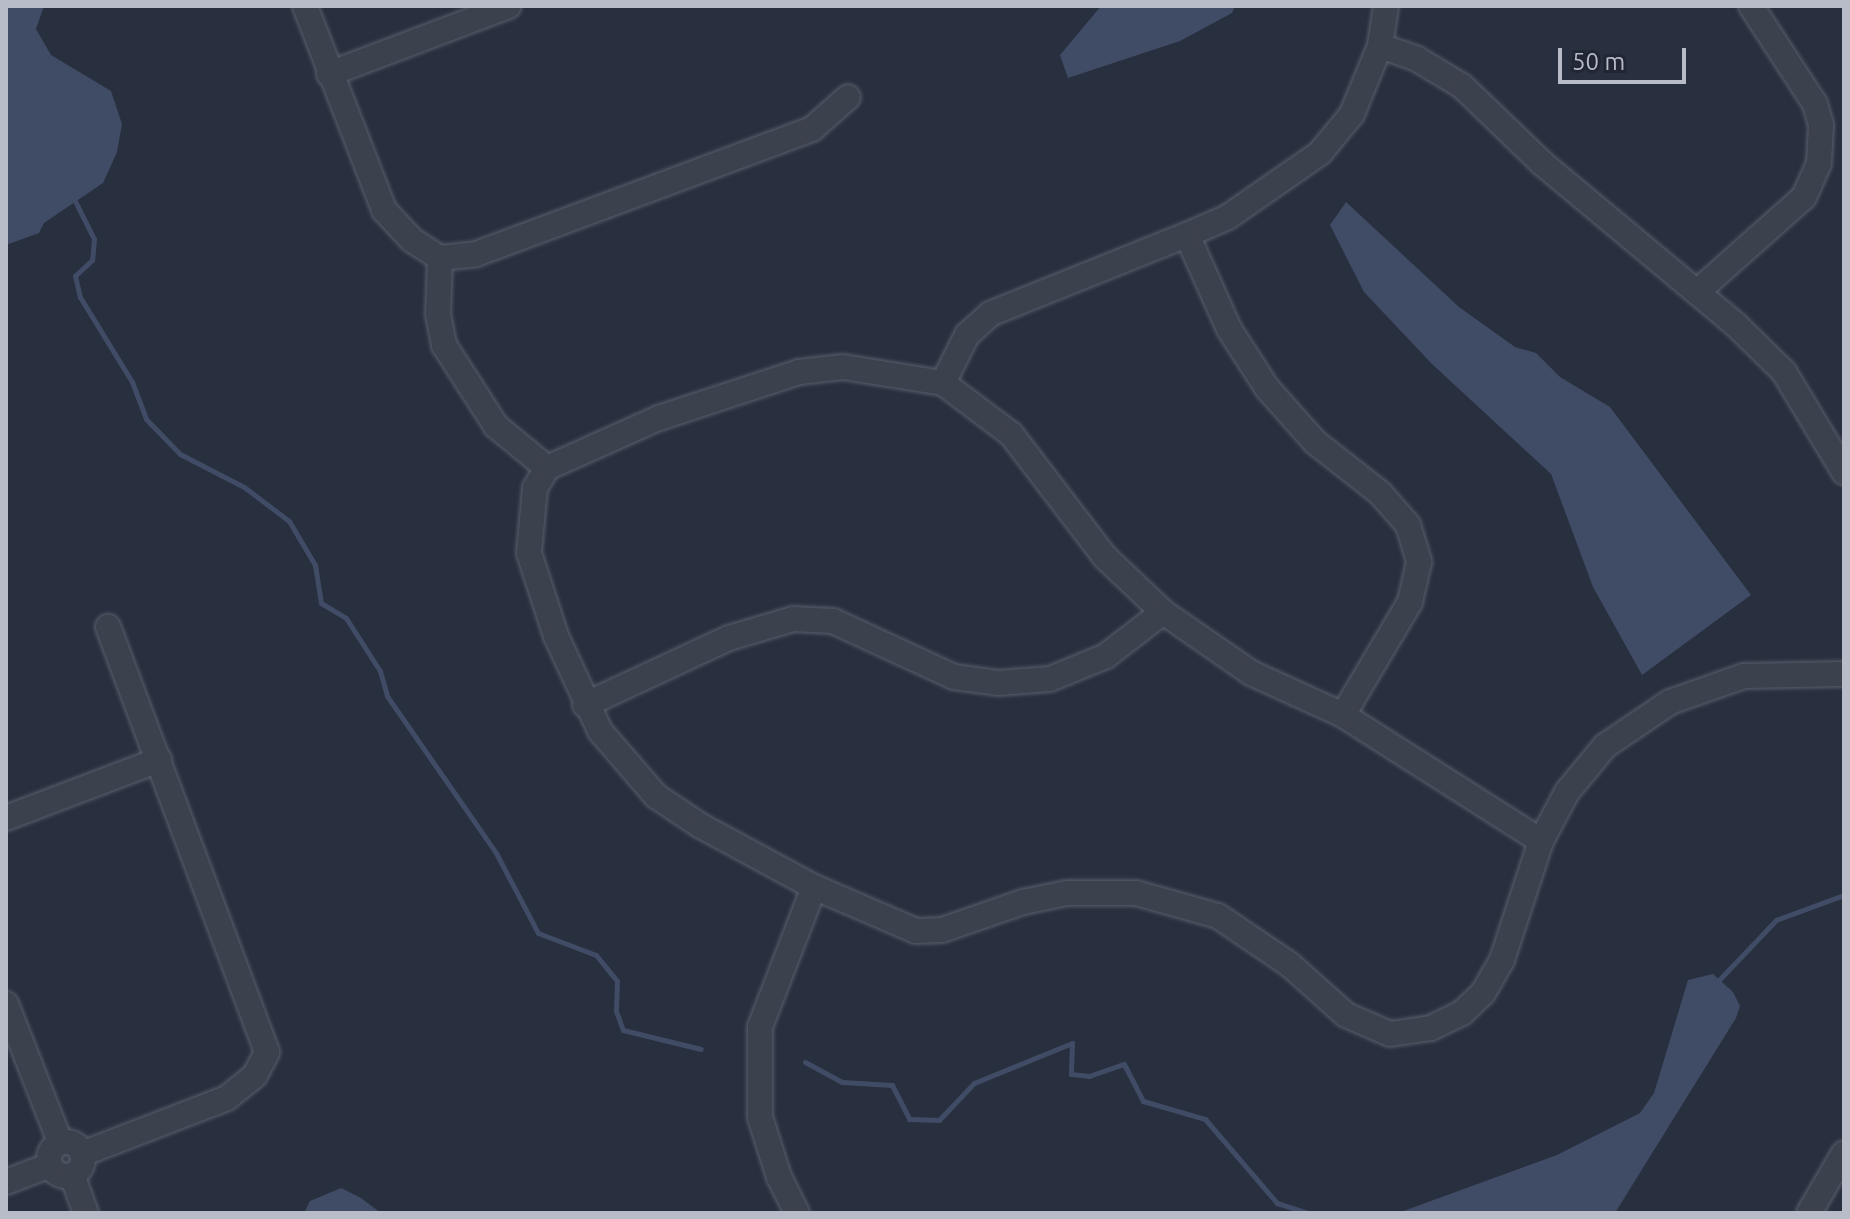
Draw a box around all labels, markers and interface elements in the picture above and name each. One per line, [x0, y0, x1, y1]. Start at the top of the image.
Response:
scale bar [1562, 32, 1690, 82]
text: 50 m [1572, 48, 1625, 75]

